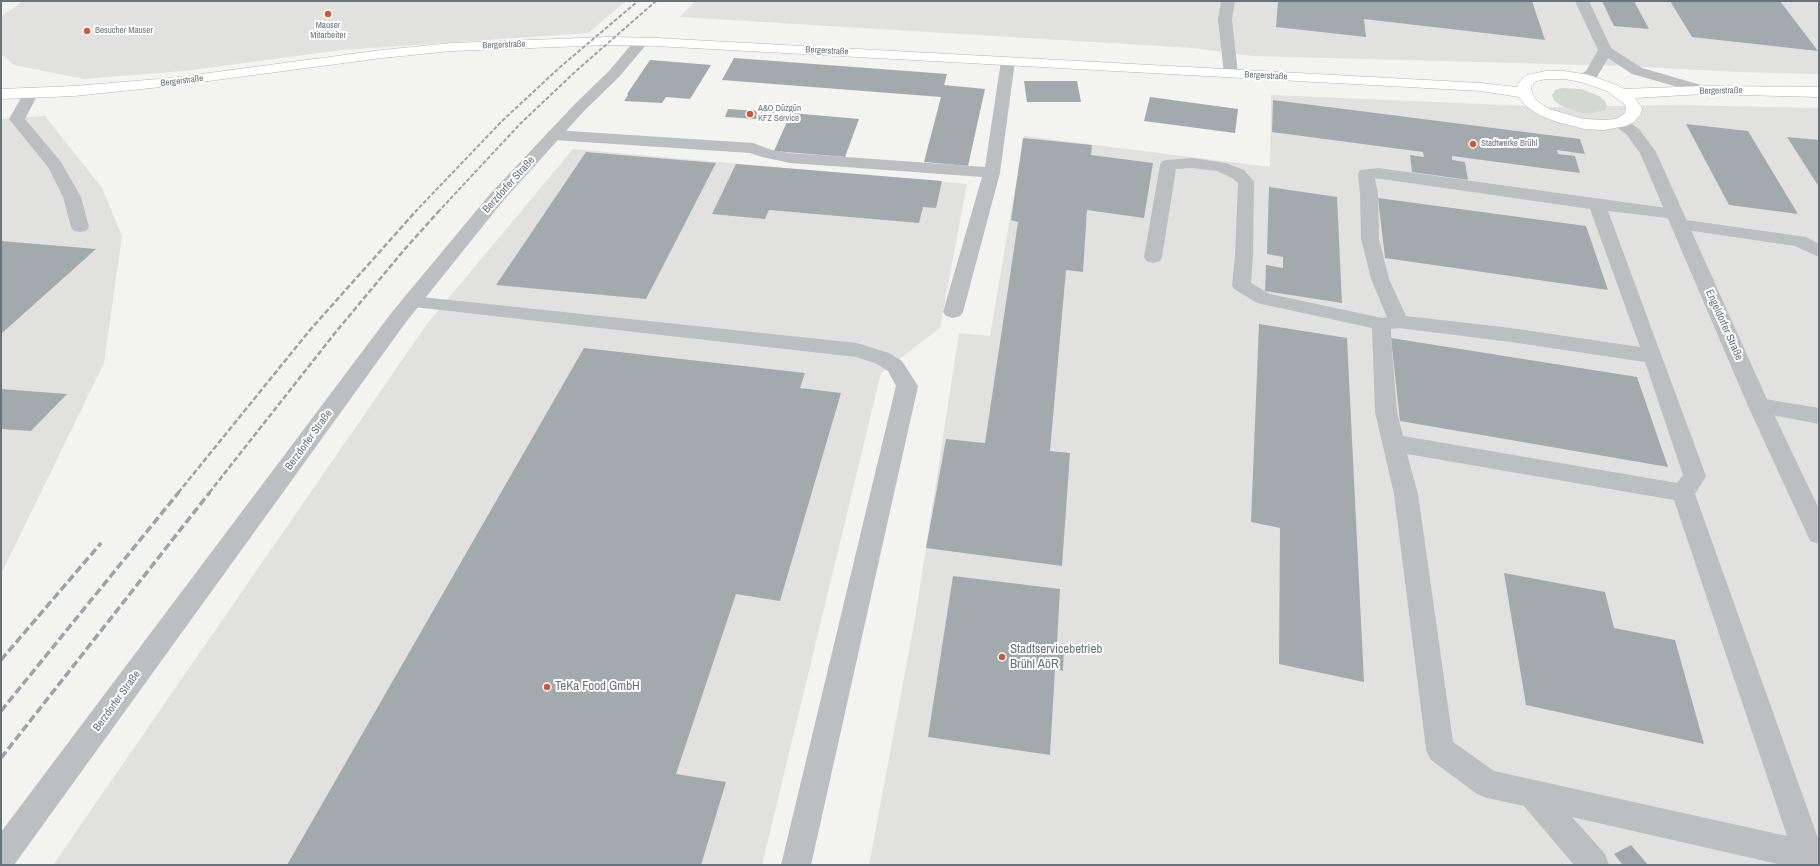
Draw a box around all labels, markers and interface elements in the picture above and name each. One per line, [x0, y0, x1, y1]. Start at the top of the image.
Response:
marker: Mauser Mitarbeiter [323, 9, 333, 19]
place label: Mauser Mitarbeiter [310, 21, 346, 42]
marker: Besucher Mauser [82, 26, 92, 36]
place label: Besucher Mauser [95, 26, 153, 36]
street label: Bergerstraße [482, 39, 526, 51]
street label: Bergerstraße [805, 44, 849, 58]
street label: Bergerstraße [1244, 69, 1288, 83]
street label: Bergerstraße [160, 73, 204, 89]
street label: Bergerstraße [1699, 85, 1743, 97]
place label: A&O Düzgün KFZ Service [758, 104, 801, 125]
marker: A&O Düzgün KFZ Service [745, 109, 755, 119]
marker: Stadtwerke Brühl [1468, 139, 1478, 149]
place label: Stadtwerke Brühl [1481, 139, 1537, 149]
street label: Berzdorfer Straße [480, 154, 538, 216]
street label: Engeldorfer Straße [1702, 288, 1746, 362]
street label: Berzdorfer Straße [283, 407, 335, 473]
place label: Stadtservicebetrieb Brühl AöR [1010, 642, 1102, 673]
marker: Stadtservicebetrieb Brühl AöR [997, 652, 1007, 662]
street label: Berzdorfer Straße [91, 668, 143, 734]
place label: TeKa Food GmbH [555, 679, 640, 695]
marker: TeKa Food GmbH [542, 682, 552, 692]

